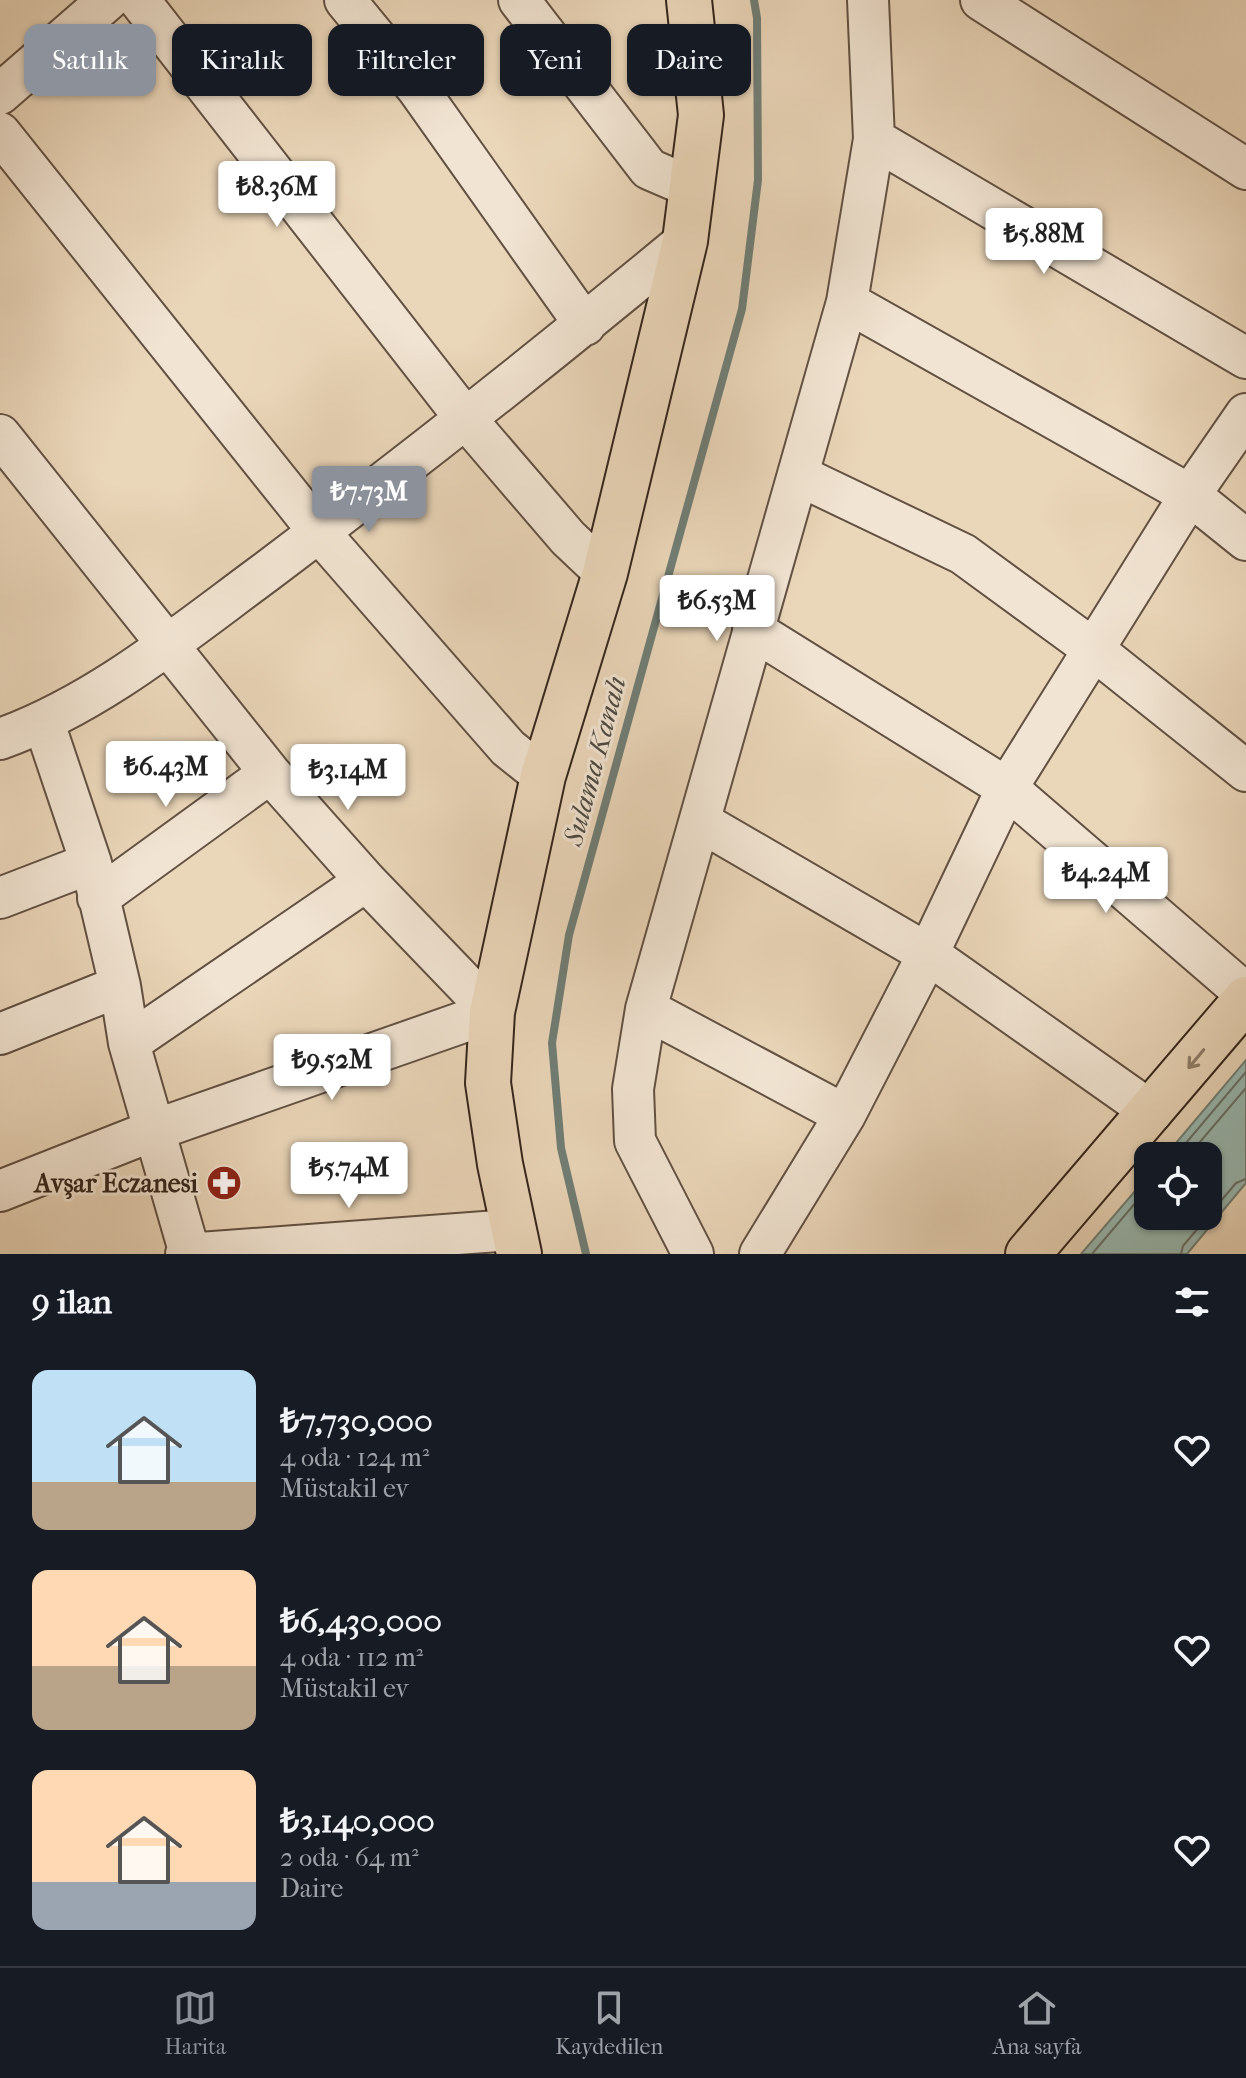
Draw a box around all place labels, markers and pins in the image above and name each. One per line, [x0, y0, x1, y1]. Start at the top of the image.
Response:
pin: ₺8.36M [212, 161, 342, 229]
pin: ₺5.88M [979, 208, 1109, 276]
pin: ₺7.73M [304, 466, 434, 534]
pin: ₺6.53M [652, 575, 782, 643]
pin: ₺6.43M [101, 741, 231, 809]
pin: ₺3.14M [283, 744, 413, 812]
pin: ₺4.24M [1041, 847, 1171, 915]
pin: ₺9.52M [267, 1034, 397, 1102]
pin: ₺5.74M [284, 1142, 414, 1210]
pharmacy icon: Avşar Eczanesi [205, 1164, 243, 1202]
place label: Avşar Eczanesi [32, 1168, 198, 1200]

